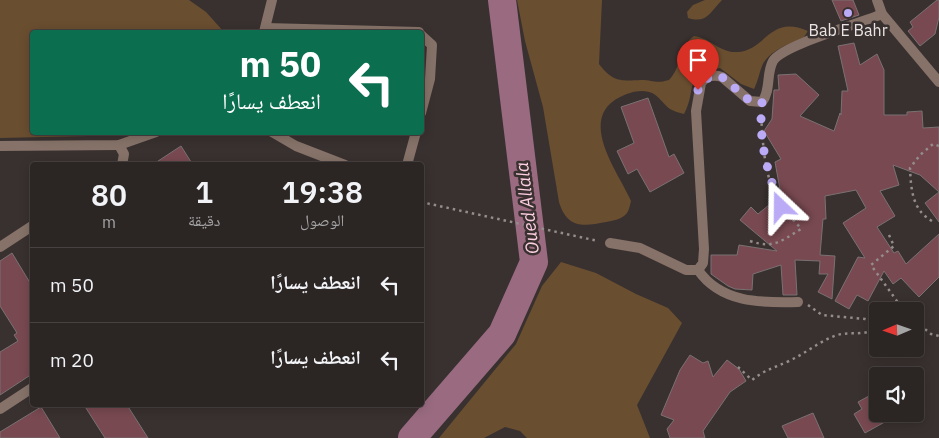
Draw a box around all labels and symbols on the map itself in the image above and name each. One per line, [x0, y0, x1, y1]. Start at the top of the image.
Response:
marker: Bab E Bahr [842, 7, 854, 19]
place label: Bab E Bahr [808, 20, 888, 40]
pin [677, 39, 719, 90]
water label: Oued Allala [510, 161, 544, 255]
position arrow [754, 180, 806, 232]
north arrow [869, 302, 924, 358]

